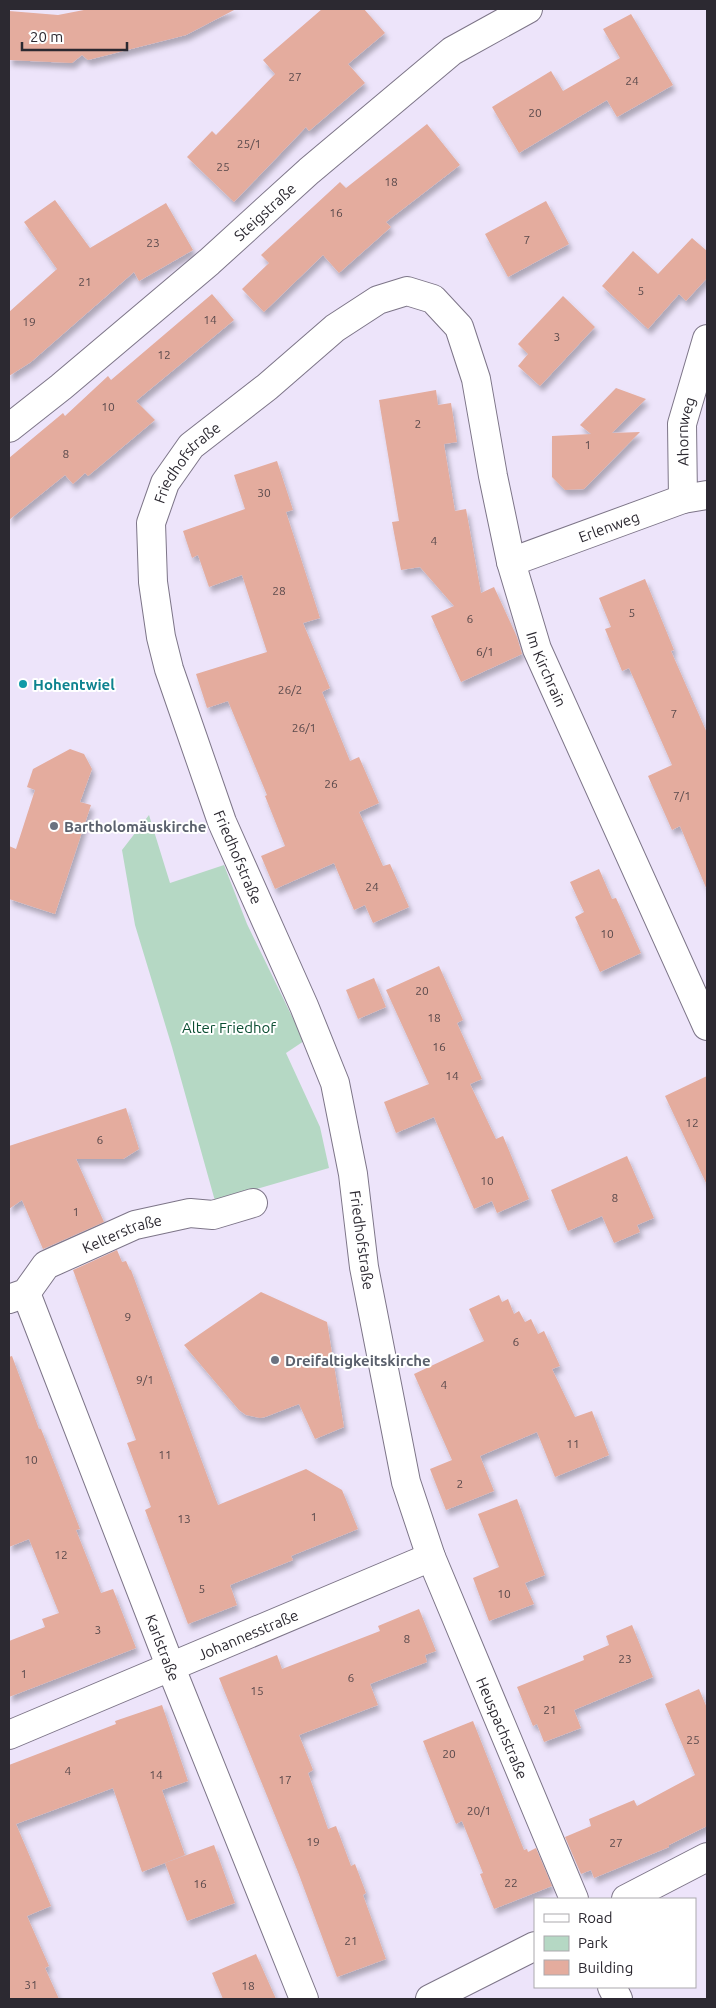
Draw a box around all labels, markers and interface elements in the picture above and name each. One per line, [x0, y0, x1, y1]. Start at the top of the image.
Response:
scale bar [22, 20, 128, 52]
text: 20 m [30, 28, 63, 45]
house number: 27 [288, 70, 302, 83]
house number: 24 [625, 74, 639, 87]
house number: 20 [528, 106, 542, 119]
house number: 25/1 [237, 137, 261, 150]
house number: 25 [216, 160, 230, 173]
house number: 18 [384, 175, 398, 188]
street label: Steigstraße [230, 179, 299, 244]
house number: 16 [329, 206, 343, 219]
house number: 7 [524, 233, 530, 246]
house number: 23 [146, 236, 160, 249]
house number: 21 [78, 275, 92, 288]
house number: 5 [638, 284, 644, 297]
house number: 14 [203, 313, 217, 326]
house number: 19 [22, 315, 36, 328]
house number: 3 [554, 330, 560, 343]
house number: 12 [157, 348, 171, 361]
street label: Ahornweg [674, 395, 698, 466]
house number: 10 [101, 400, 115, 413]
house number: 2 [415, 417, 421, 430]
street label: Friedhofstraße [150, 418, 223, 505]
house number: 1 [585, 438, 591, 451]
house number: 8 [63, 447, 70, 460]
house number: 30 [257, 486, 271, 499]
street label: Erlenweg [576, 507, 641, 545]
house number: 4 [431, 534, 438, 547]
house number: 28 [272, 584, 286, 597]
house number: 5 [629, 606, 635, 619]
house number: 6 [467, 612, 474, 625]
street label: Im Kirchrain [524, 629, 570, 709]
house number: 6/1 [476, 645, 494, 658]
place label: Hohentwiel [33, 676, 115, 693]
marker: Hohentwiel [17, 678, 29, 690]
house number: 26/2 [278, 683, 302, 696]
house number: 7 [671, 707, 677, 720]
house number: 26/1 [292, 721, 316, 734]
house number: 26 [324, 777, 338, 790]
house number: 7/1 [673, 789, 691, 802]
street label: Friedhofstraße [211, 808, 265, 906]
place label: Bartholomäuskirche [64, 818, 206, 835]
marker: Bartholomäuskirche [48, 820, 60, 832]
house number: 24 [365, 880, 379, 893]
house number: 10 [600, 927, 614, 940]
house number: 20 [415, 984, 429, 997]
house number: 18 [427, 1011, 441, 1024]
park label: Alter Friedhof [182, 1019, 276, 1036]
house number: 16 [432, 1040, 446, 1053]
house number: 14 [445, 1069, 459, 1082]
house number: 12 [685, 1116, 699, 1129]
house number: 6 [97, 1133, 104, 1146]
house number: 10 [480, 1174, 494, 1187]
street label: Friedhofstraße [347, 1189, 377, 1291]
house number: 8 [612, 1191, 619, 1204]
house number: 1 [73, 1205, 79, 1218]
street label: Kelterstraße [79, 1211, 163, 1256]
house number: 9 [125, 1310, 131, 1323]
house number: 6 [513, 1335, 520, 1348]
place label: Dreifaltigkeitskirche [285, 1352, 431, 1369]
marker: Dreifaltigkeitskirche [269, 1354, 281, 1366]
house number: 9/1 [136, 1373, 154, 1386]
house number: 4 [441, 1378, 448, 1391]
house number: 11 [566, 1437, 580, 1450]
house number: 11 [158, 1448, 172, 1461]
house number: 10 [24, 1453, 38, 1466]
house number: 2 [457, 1477, 463, 1490]
house number: 1 [311, 1510, 317, 1523]
house number: 13 [177, 1512, 191, 1525]
house number: 12 [54, 1548, 68, 1561]
house number: 5 [199, 1582, 205, 1595]
house number: 10 [497, 1587, 511, 1600]
street label: Johannesstraße [195, 1606, 300, 1663]
street label: Karlstraße [143, 1612, 184, 1683]
house number: 3 [95, 1623, 101, 1636]
house number: 8 [404, 1632, 411, 1645]
house number: 23 [618, 1652, 632, 1665]
house number: 1 [21, 1667, 27, 1680]
house number: 6 [348, 1671, 355, 1684]
street label: Heuspachstraße [473, 1675, 531, 1781]
house number: 15 [250, 1684, 264, 1697]
house number: 21 [543, 1703, 557, 1716]
house number: 25 [686, 1733, 700, 1746]
house number: 20 [442, 1747, 456, 1760]
house number: 4 [65, 1764, 72, 1777]
house number: 14 [149, 1768, 163, 1781]
house number: 17 [278, 1773, 292, 1786]
house number: 20/1 [467, 1804, 491, 1817]
house number: 19 [306, 1835, 320, 1848]
house number: 27 [609, 1836, 623, 1849]
house number: 22 [504, 1876, 518, 1889]
house number: 16 [193, 1877, 207, 1890]
legend [534, 1898, 696, 1988]
text: Road [578, 1909, 613, 1926]
house number: 21 [344, 1934, 358, 1947]
text: Park [578, 1934, 608, 1951]
text: Building [578, 1959, 633, 1976]
house number: 31 [24, 1978, 38, 1991]
house number: 18 [241, 1979, 255, 1992]

